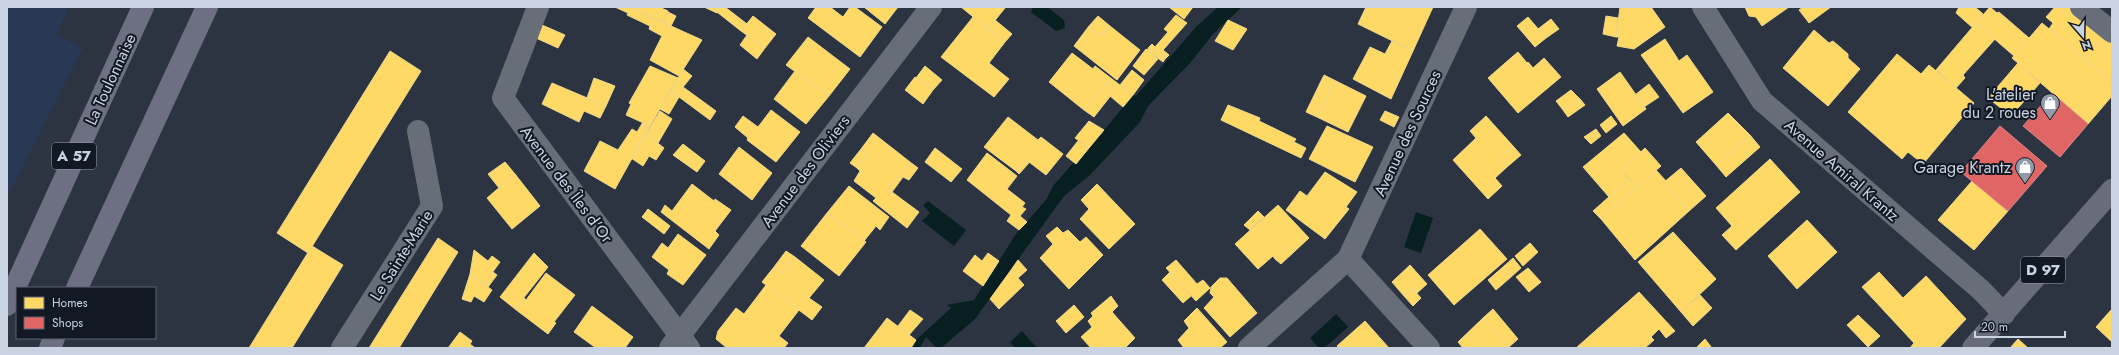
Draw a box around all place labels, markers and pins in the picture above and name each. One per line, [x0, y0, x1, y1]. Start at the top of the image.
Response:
place label: L'atelier du 2 roues [1963, 83, 2036, 124]
shop icon: L'atelier du 2 roues [2039, 92, 2061, 120]
place label: Garage Krantz [1914, 156, 2012, 179]
shop icon: Garage Krantz [2014, 156, 2036, 184]

